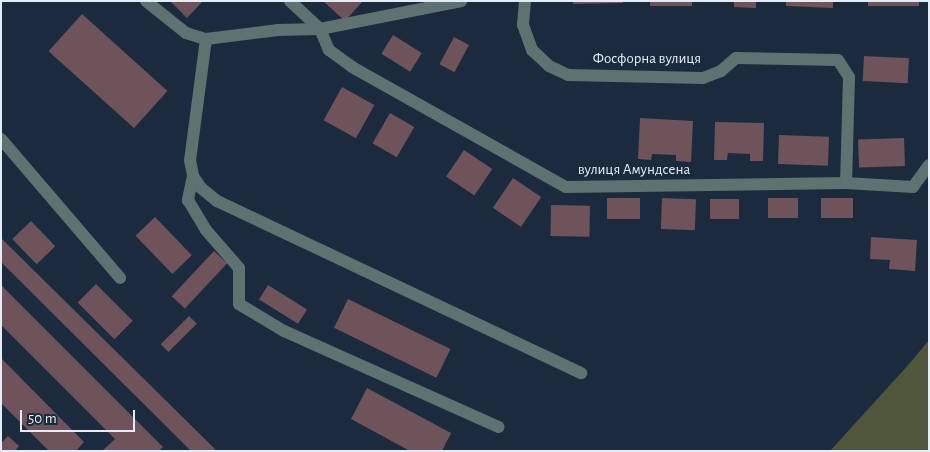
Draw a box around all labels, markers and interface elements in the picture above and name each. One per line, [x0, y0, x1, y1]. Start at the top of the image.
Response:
street label: Фосфорна вулиця [593, 50, 701, 68]
street label: вулиця Амундсена [578, 161, 690, 179]
scale bar [22, 400, 138, 432]
text: 50 m [28, 411, 57, 426]

